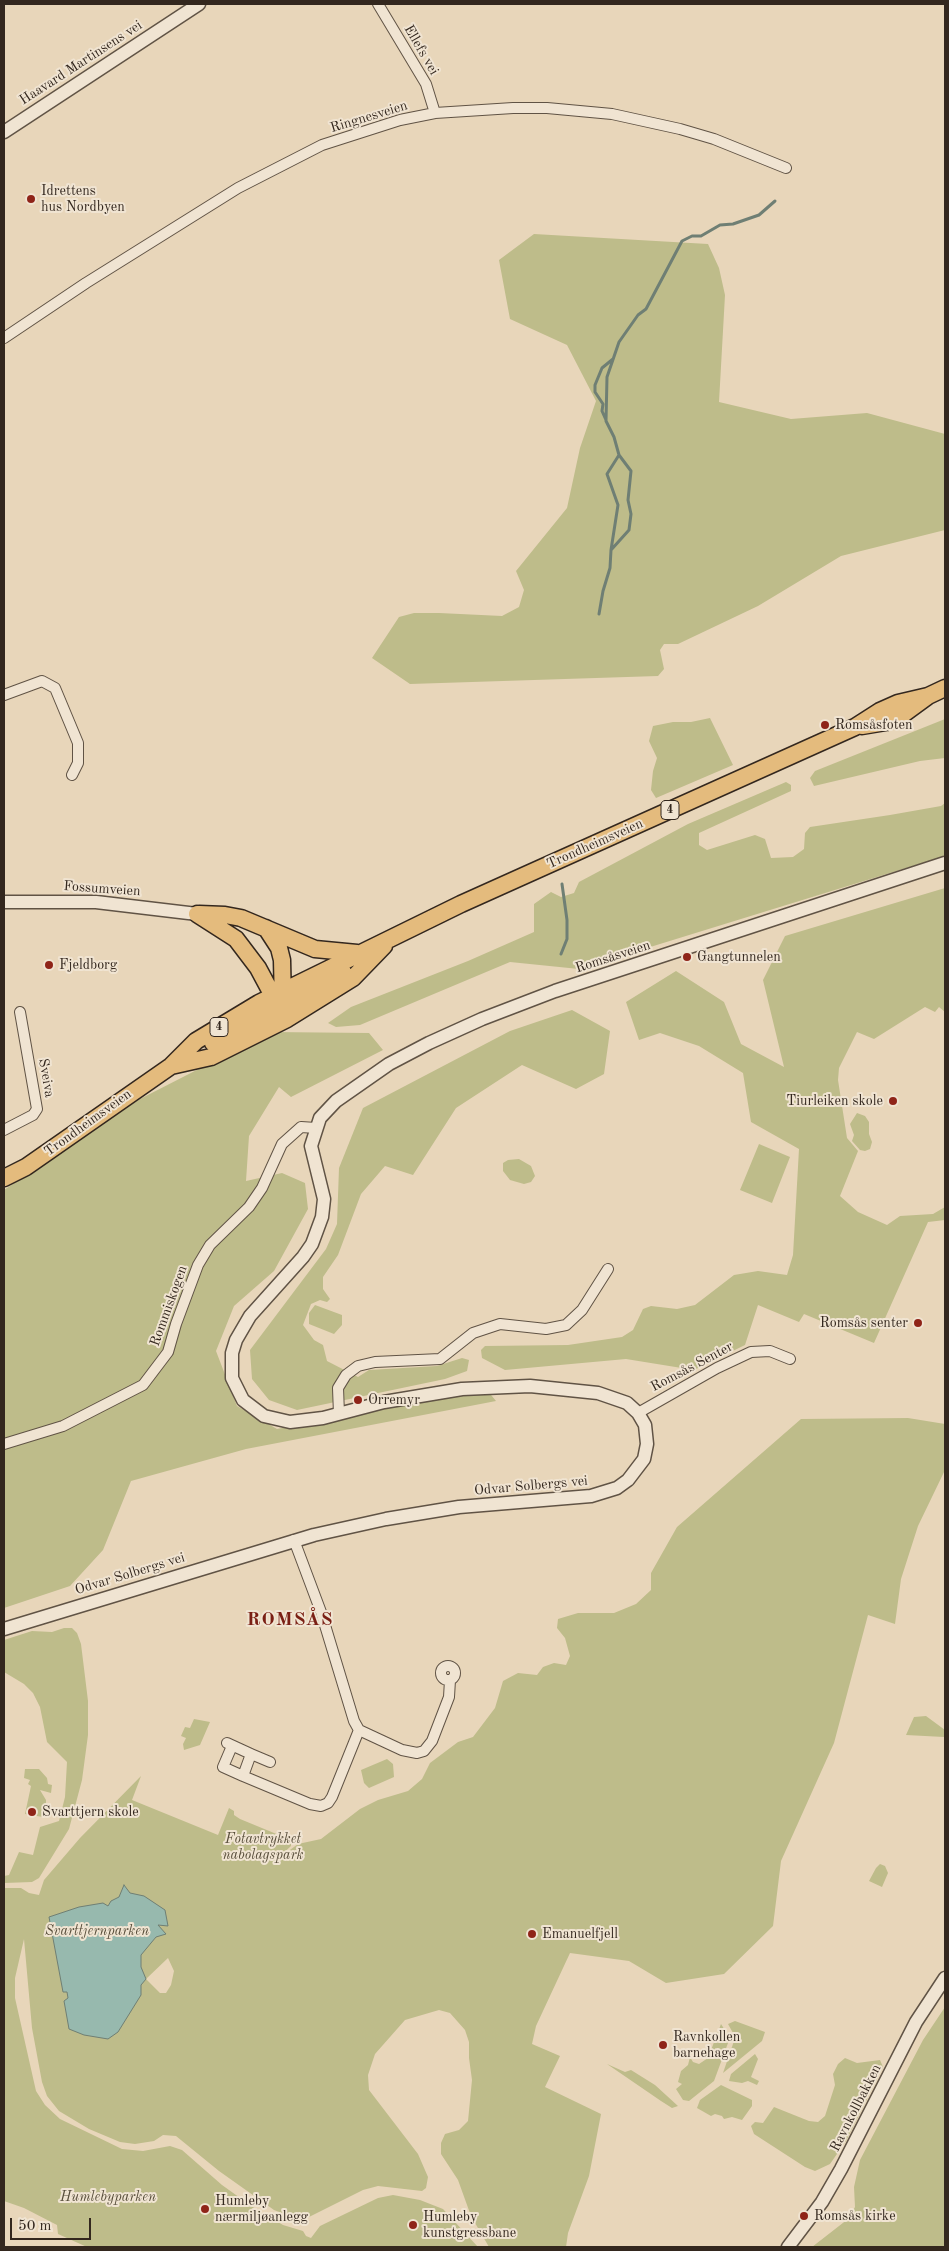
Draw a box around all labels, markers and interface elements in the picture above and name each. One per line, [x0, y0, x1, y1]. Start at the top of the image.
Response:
street label: Haavard Martinsens vei [16, 17, 146, 109]
street label: Ellefs vei [400, 22, 442, 78]
street label: Ringnesveien [328, 97, 410, 137]
place label: Idrettens hus Nordbyen [41, 183, 125, 216]
marker: Idrettens hus Nordbyen [25, 193, 37, 205]
place label: Romsåsfoten [835, 717, 913, 733]
marker: Romsåsfoten [819, 719, 831, 731]
road number: 4 [661, 800, 679, 820]
street label: Trondheimsveien [544, 815, 646, 873]
street label: Fossumveien [63, 878, 141, 900]
street label: Romsåsveien [573, 937, 653, 977]
place label: Gangtunnelen [697, 949, 781, 965]
marker: Gangtunnelen [681, 951, 693, 963]
place label: Fjeldborg [59, 957, 117, 973]
marker: Fjeldborg [43, 959, 55, 971]
road number: 4 [210, 1018, 228, 1036]
street label: Sveiva [34, 1057, 58, 1099]
street label: Trondheimsveien [41, 1086, 135, 1160]
place label: Tiurleiken skole [786, 1093, 883, 1109]
marker: Tiurleiken skole [887, 1095, 899, 1107]
street label: Rommiskogen [147, 1263, 191, 1349]
place label: Romsås senter [820, 1315, 908, 1331]
marker: Romsås senter [912, 1317, 924, 1329]
street label: Romsås Senter [648, 1338, 736, 1396]
place label: Orremyr [368, 1392, 420, 1408]
marker: Orremyr [352, 1394, 364, 1406]
street label: Odvar Solbergs vei [474, 1473, 588, 1499]
street label: Odvar Solbergs vei [73, 1549, 187, 1599]
district label: ROMSÅS [246, 1609, 334, 1631]
place label: Svarttjern skole [42, 1804, 139, 1820]
marker: Svarttjern skole [26, 1806, 38, 1818]
park label: Fotavtrykket nabolagspark [223, 1831, 303, 1864]
park label: Svarttjernparken [45, 1923, 149, 1939]
place label: Emanuelfjell [542, 1926, 618, 1942]
marker: Emanuelfjell [526, 1928, 538, 1940]
place label: Ravnkollen barnehage [673, 2029, 740, 2062]
marker: Ravnkollen barnehage [657, 2039, 669, 2051]
street label: Ravnkollbakken [827, 2061, 885, 2155]
park label: Humlebyparken [60, 2189, 156, 2205]
place label: Humleby nærmiljøanlegg [215, 2193, 308, 2226]
marker: Humleby nærmiljøanlegg [199, 2203, 211, 2215]
scale bar [12, 2208, 94, 2240]
place label: Romsås kirke [814, 2208, 896, 2224]
place label: Humleby kunstgressbane [423, 2209, 516, 2242]
marker: Romsås kirke [798, 2210, 810, 2222]
text: 50 m [18, 2219, 52, 2234]
marker: Humleby kunstgressbane [407, 2219, 419, 2231]

